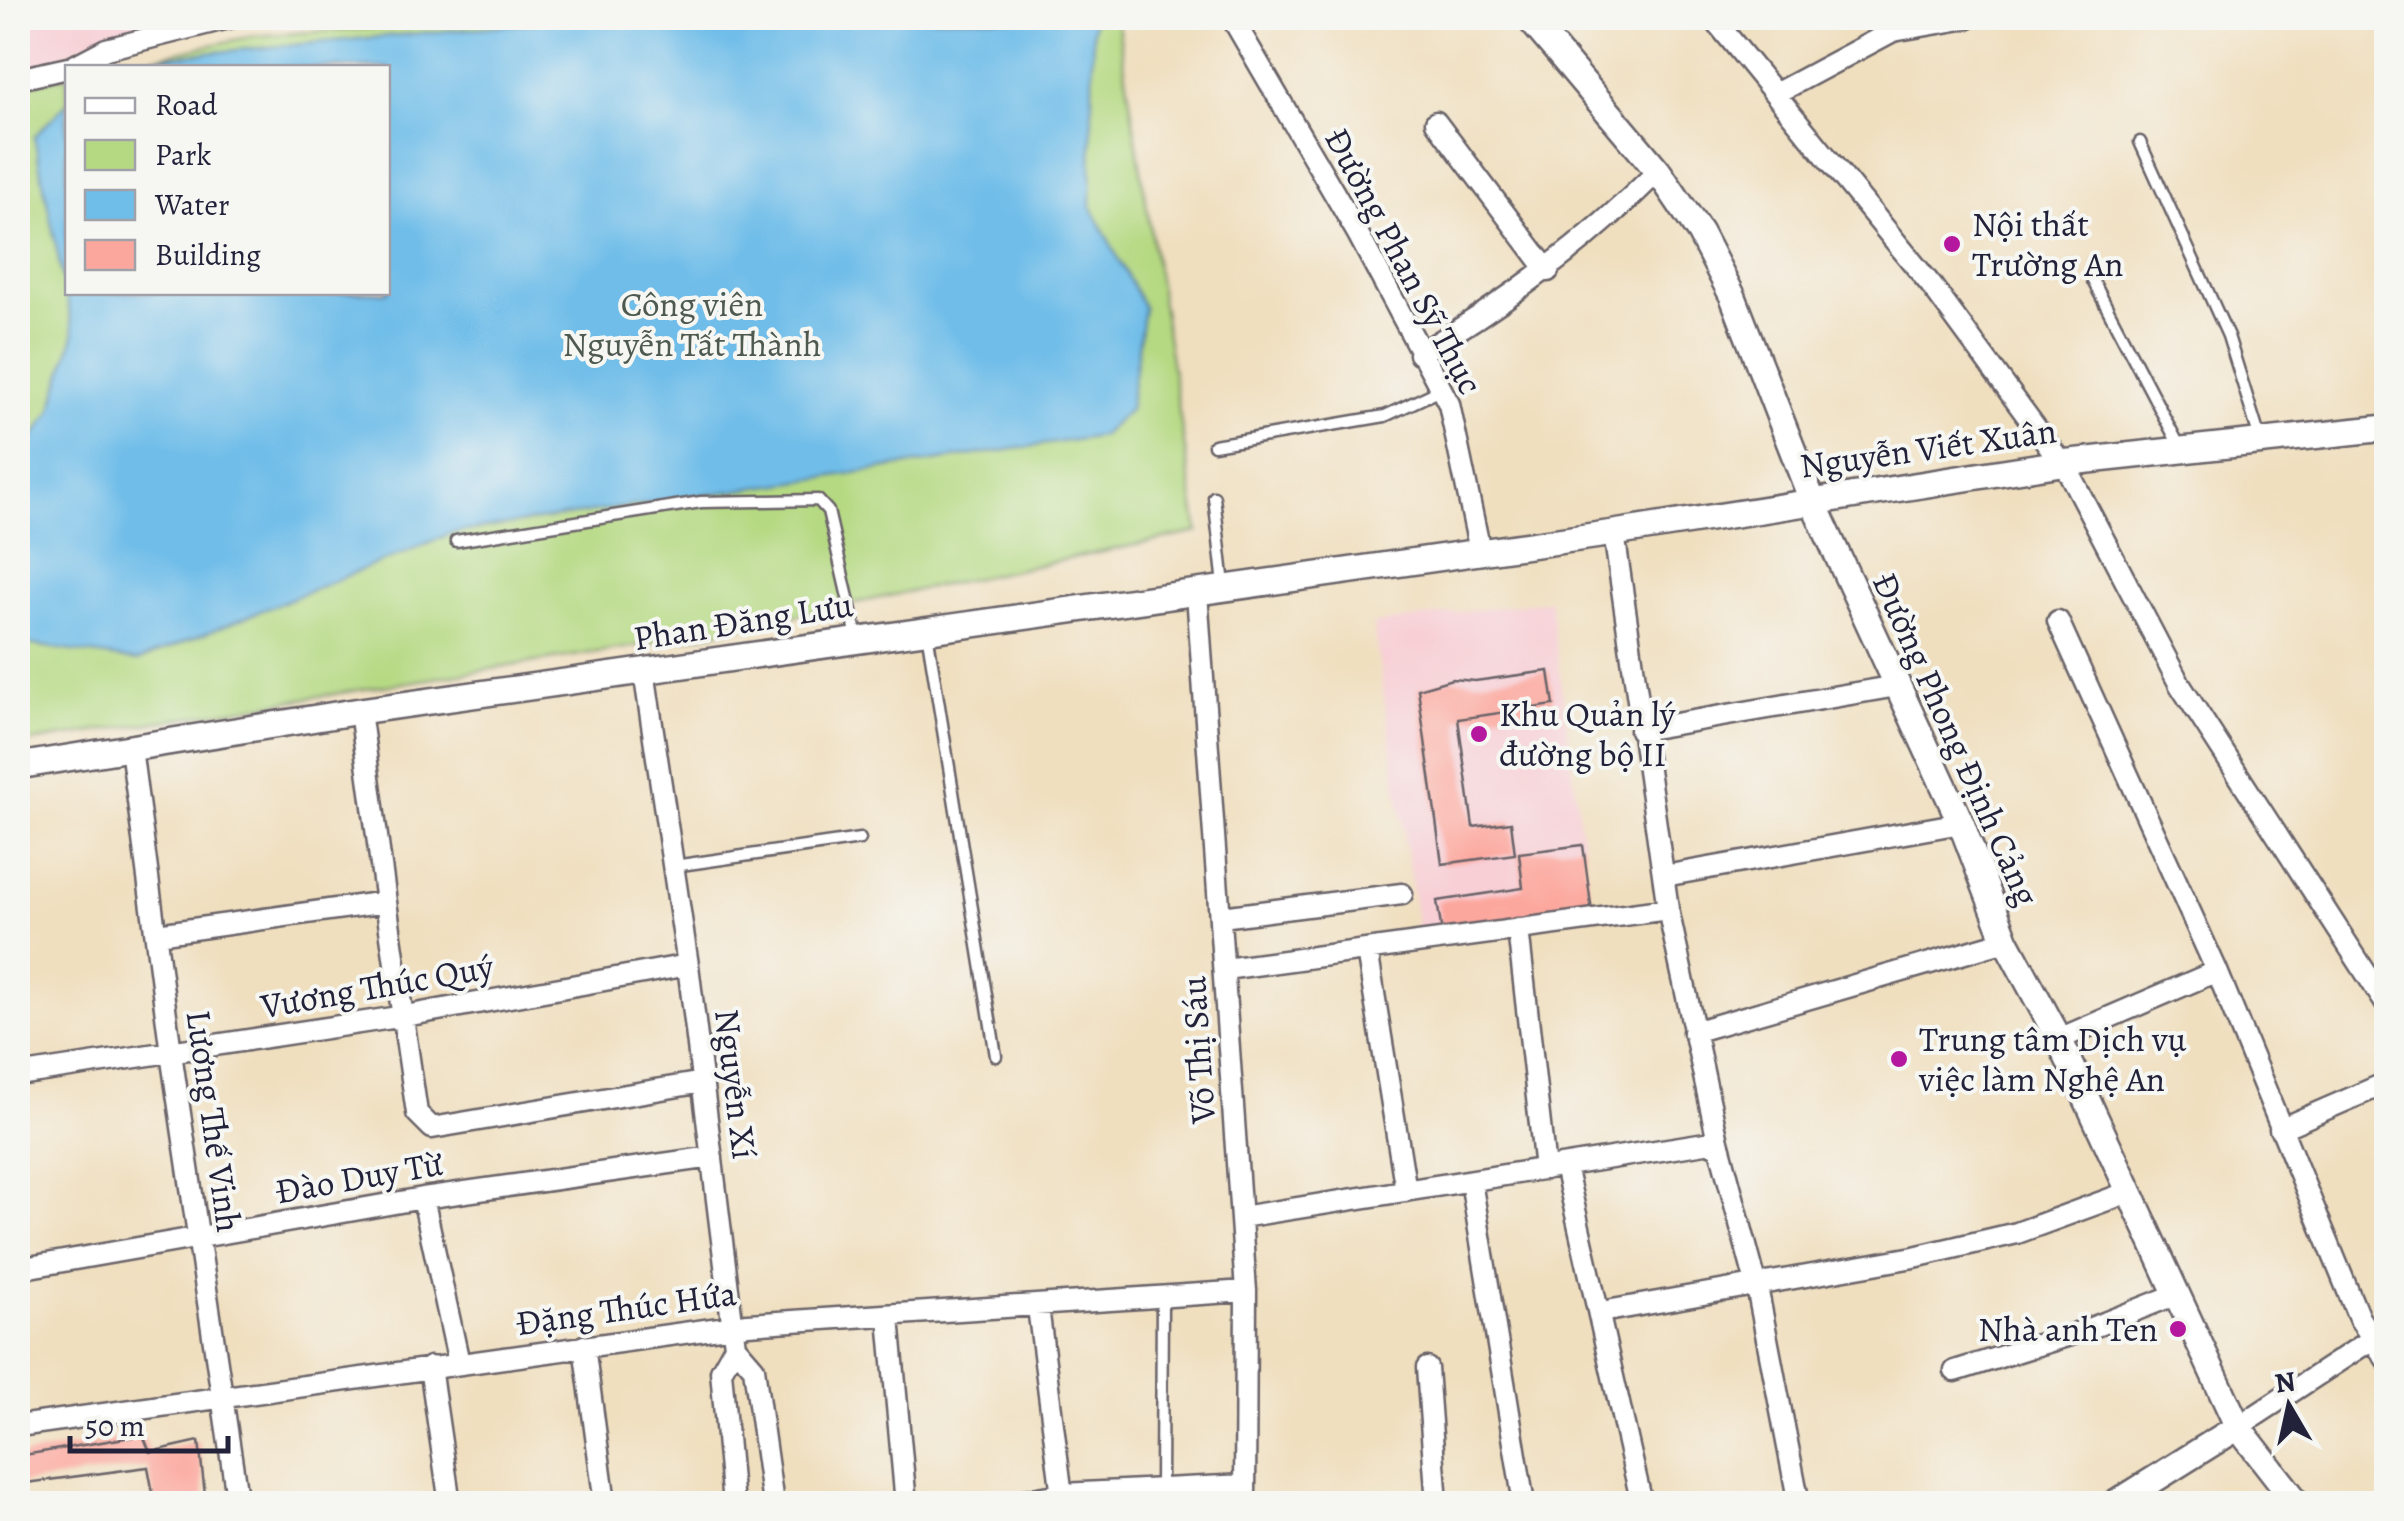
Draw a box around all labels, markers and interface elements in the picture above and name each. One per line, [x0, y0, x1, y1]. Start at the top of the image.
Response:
legend [65, 65, 390, 295]
text: Road [155, 85, 218, 125]
street label: Đường Phan Sỹ Thục [1314, 119, 1494, 403]
text: Park [155, 135, 211, 175]
text: Water [154, 185, 229, 225]
place label: Nội thất Trường An [1972, 200, 2123, 288]
marker: Nội thất Trường An [1941, 233, 1963, 255]
text: Building [155, 235, 261, 275]
park label: Công viên Nguyễn Tất Thành [563, 280, 821, 368]
street label: Nguyễn Viết Xuân [1797, 406, 2059, 490]
street label: Đường Phong Định Cảng [1861, 565, 2051, 913]
street label: Phan Đăng Lưu [630, 580, 856, 662]
place label: Khu Quản lý đường bộ II [1499, 690, 1676, 778]
marker: Khu Quản lý đường bộ II [1468, 723, 1490, 745]
street label: Vương Thúc Quý [256, 942, 497, 1030]
street label: Võ Thị Sáu [1169, 975, 1227, 1126]
street label: Nguyễn Xí [703, 1006, 769, 1162]
street label: Lương Thế Vinh [175, 1007, 253, 1235]
place label: Trung tâm Dịch vụ việc làm Nghệ An [1918, 1015, 2186, 1103]
marker: Trung tâm Dịch vụ việc làm Nghệ An [1888, 1048, 1910, 1070]
street label: Đào Duy Từ [272, 1139, 447, 1215]
street label: Đặng Thúc Hứa [513, 1269, 740, 1347]
place label: Nhà anh Ten [1978, 1305, 2158, 1353]
marker: Nhà anh Ten [2167, 1318, 2189, 1340]
north arrow [2239, 1356, 2339, 1456]
text: N [2272, 1362, 2298, 1403]
scale bar [70, 1391, 228, 1453]
text: 50 m [85, 1406, 145, 1446]

